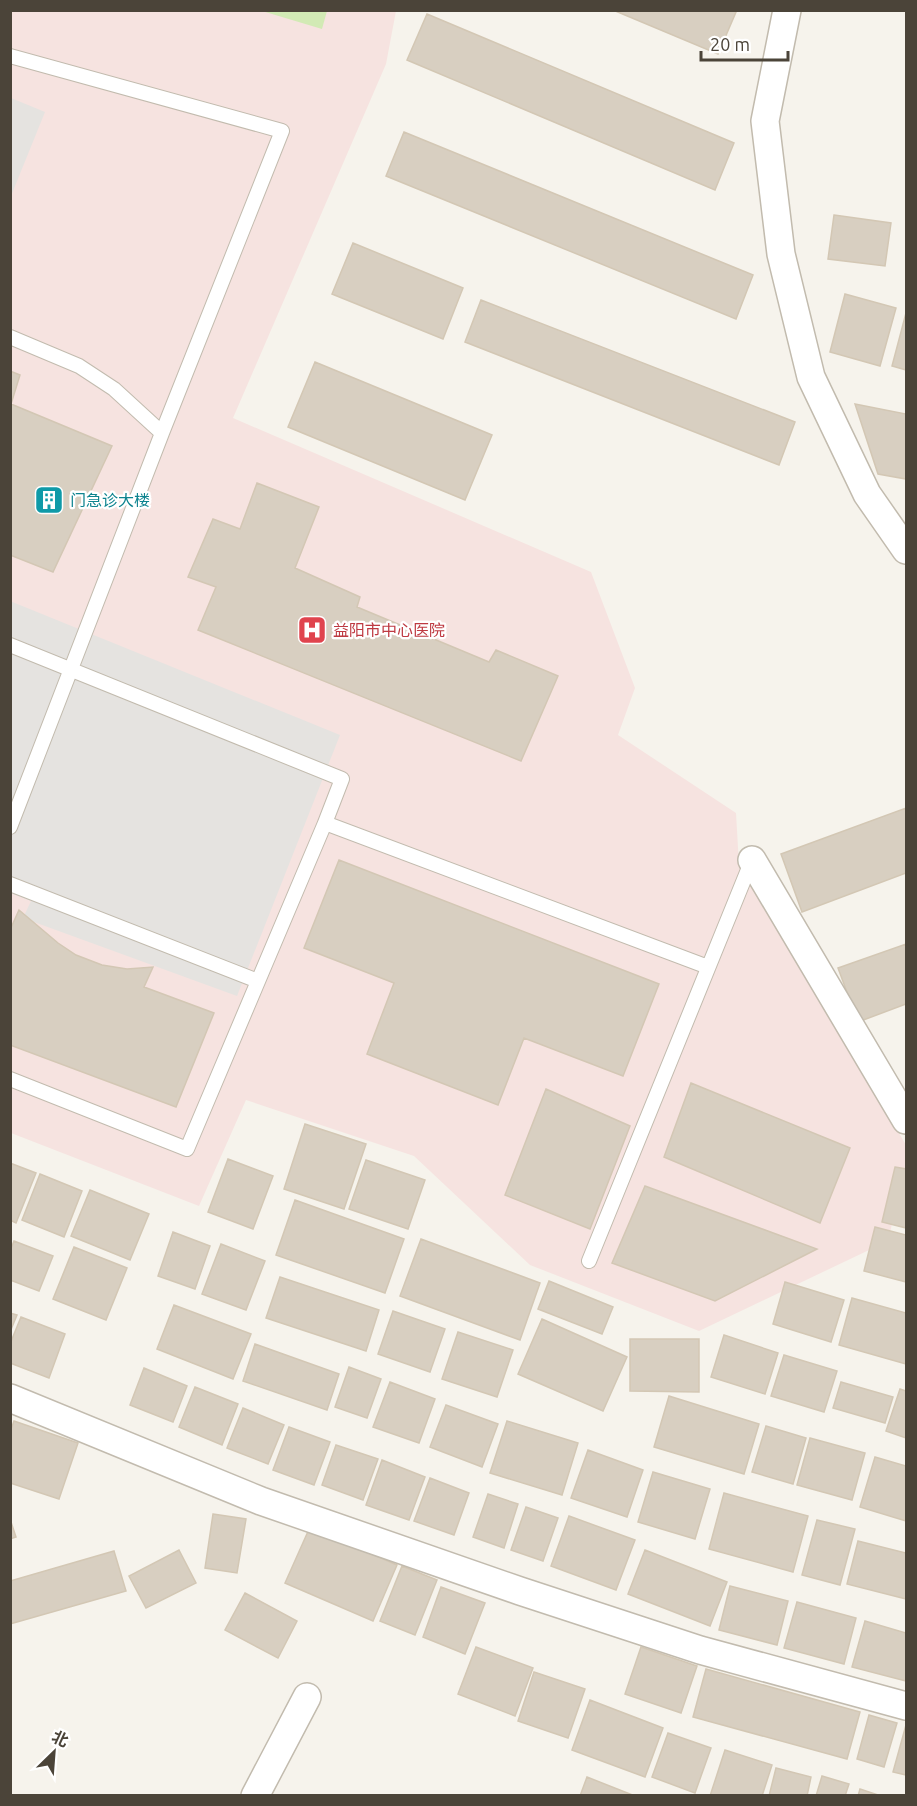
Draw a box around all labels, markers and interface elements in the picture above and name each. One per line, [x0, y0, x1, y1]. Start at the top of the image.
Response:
scale bar [701, 24, 788, 62]
text: 20 m [710, 34, 750, 54]
building icon: 门急诊大楼 [33, 484, 65, 516]
place label: 门急诊大楼 [70, 491, 150, 509]
hospital icon: 益阳市中心医院 [296, 614, 328, 646]
place label: 益阳市中心医院 [333, 621, 445, 639]
north arrow [24, 1722, 84, 1782]
text: 北 [49, 1727, 71, 1750]

